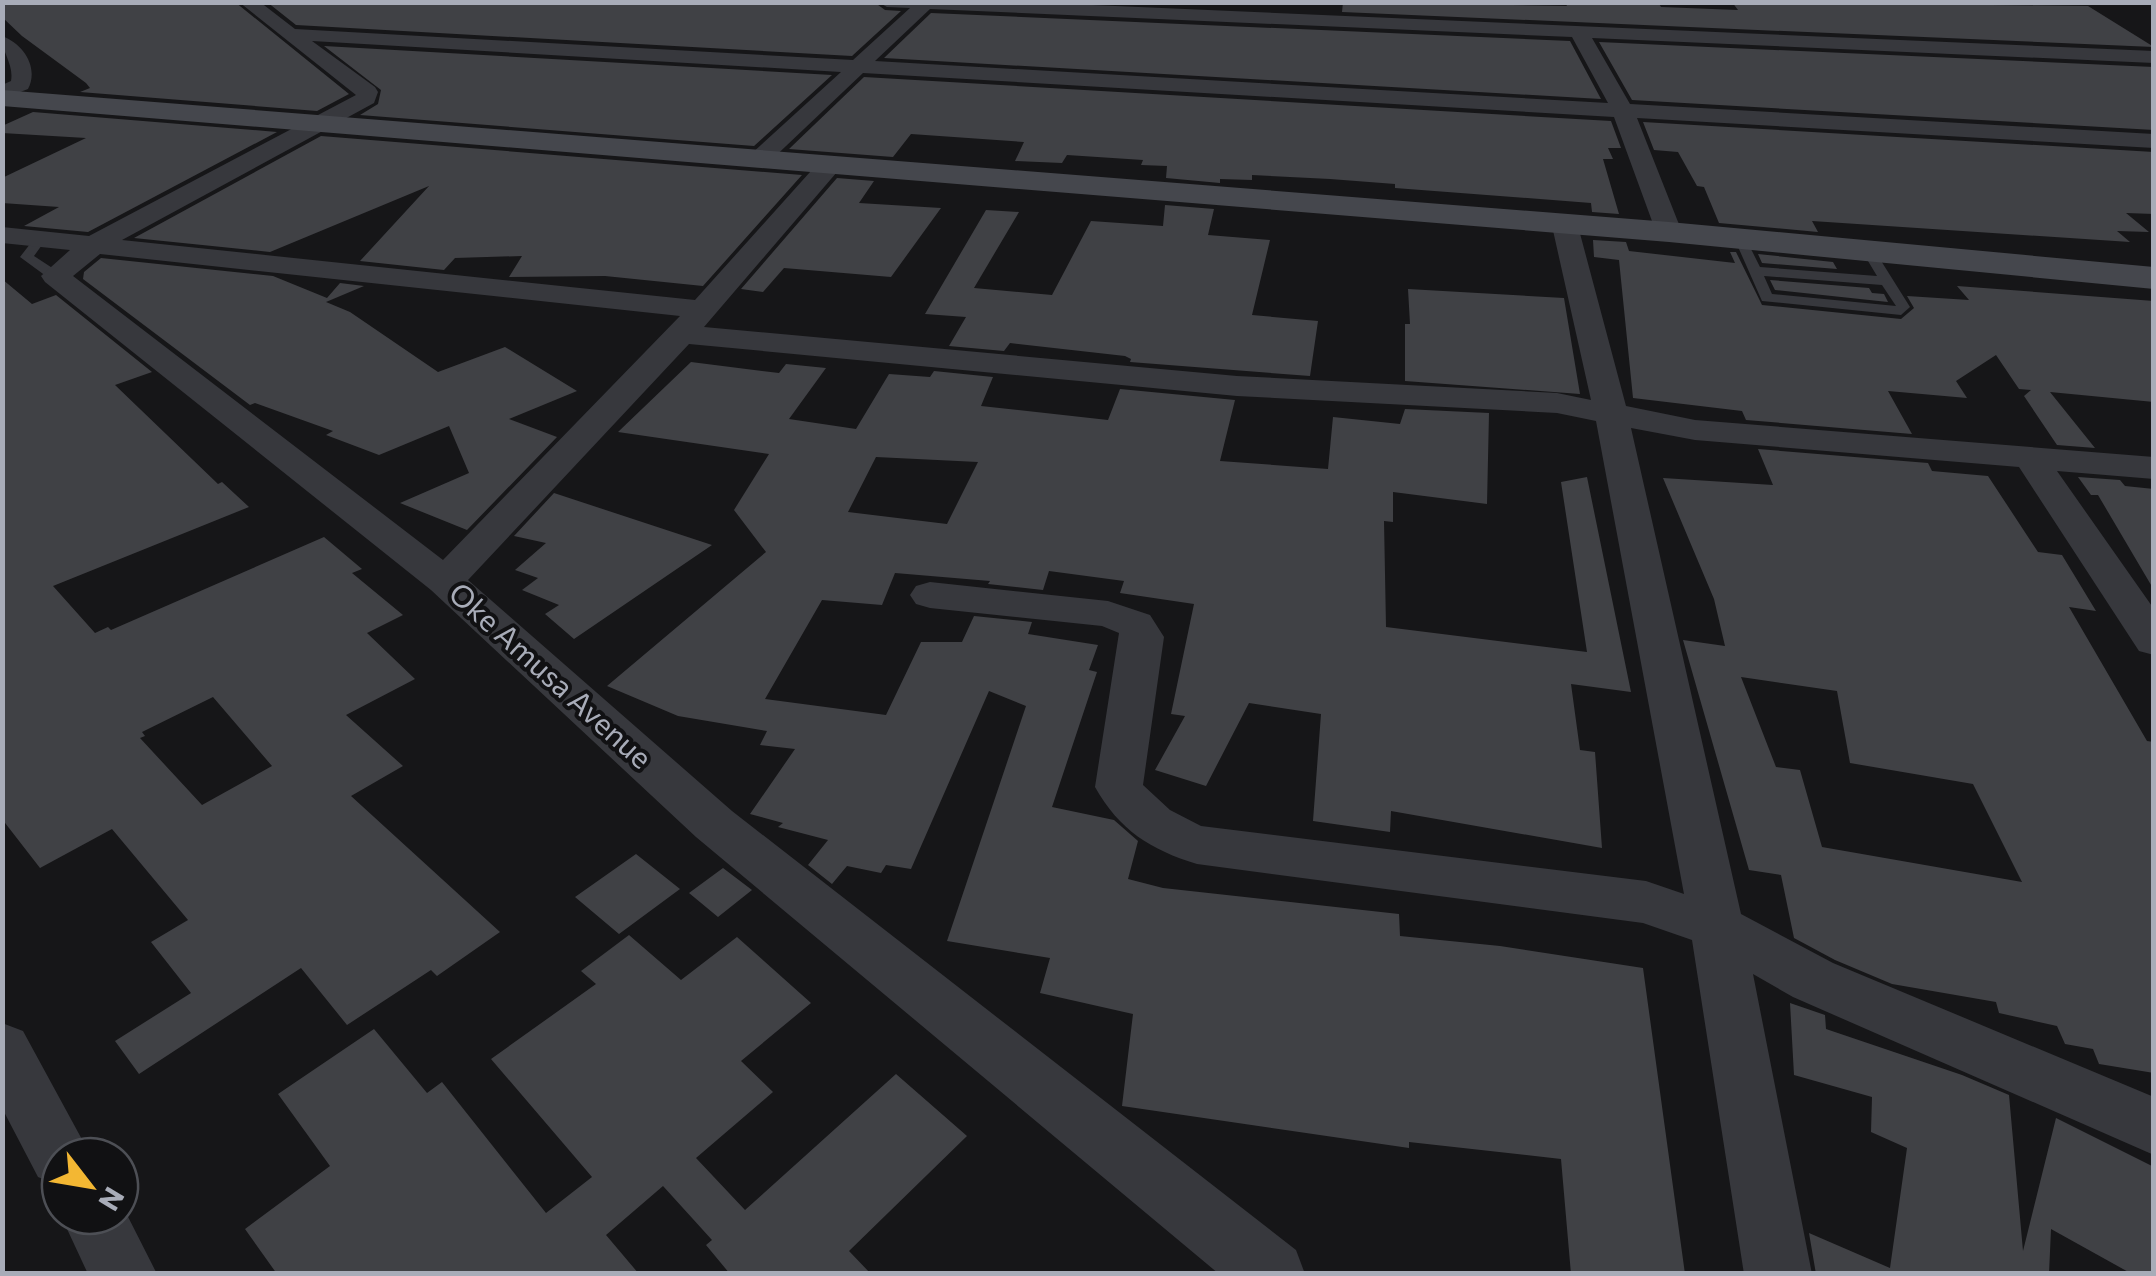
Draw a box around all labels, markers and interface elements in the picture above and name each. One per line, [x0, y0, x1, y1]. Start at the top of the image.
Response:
street label: Oke Amusa Avenue [443, 573, 661, 775]
north arrow [40, 1136, 140, 1236]
text: N [92, 1182, 132, 1217]

